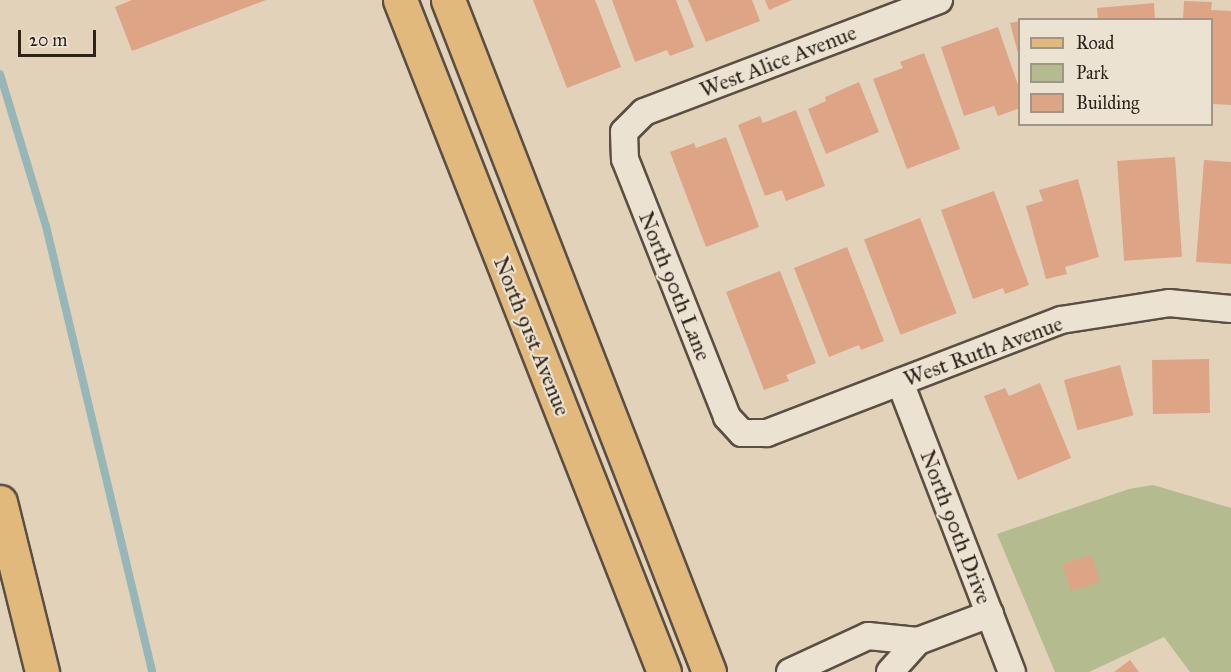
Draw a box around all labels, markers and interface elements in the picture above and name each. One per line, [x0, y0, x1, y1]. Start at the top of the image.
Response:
scale bar [21, 18, 99, 56]
legend [1018, 18, 1213, 126]
street label: West Alice Avenue [696, 19, 860, 103]
text: 20 m [29, 29, 67, 51]
text: Road [1076, 32, 1114, 54]
text: Park [1076, 62, 1109, 84]
text: Building [1076, 92, 1139, 114]
street label: North 90th Lane [633, 208, 717, 364]
street label: North 91st Avenue [488, 253, 576, 419]
street label: West Ruth Avenue [900, 310, 1066, 392]
street label: North 90th Drive [915, 446, 997, 608]

